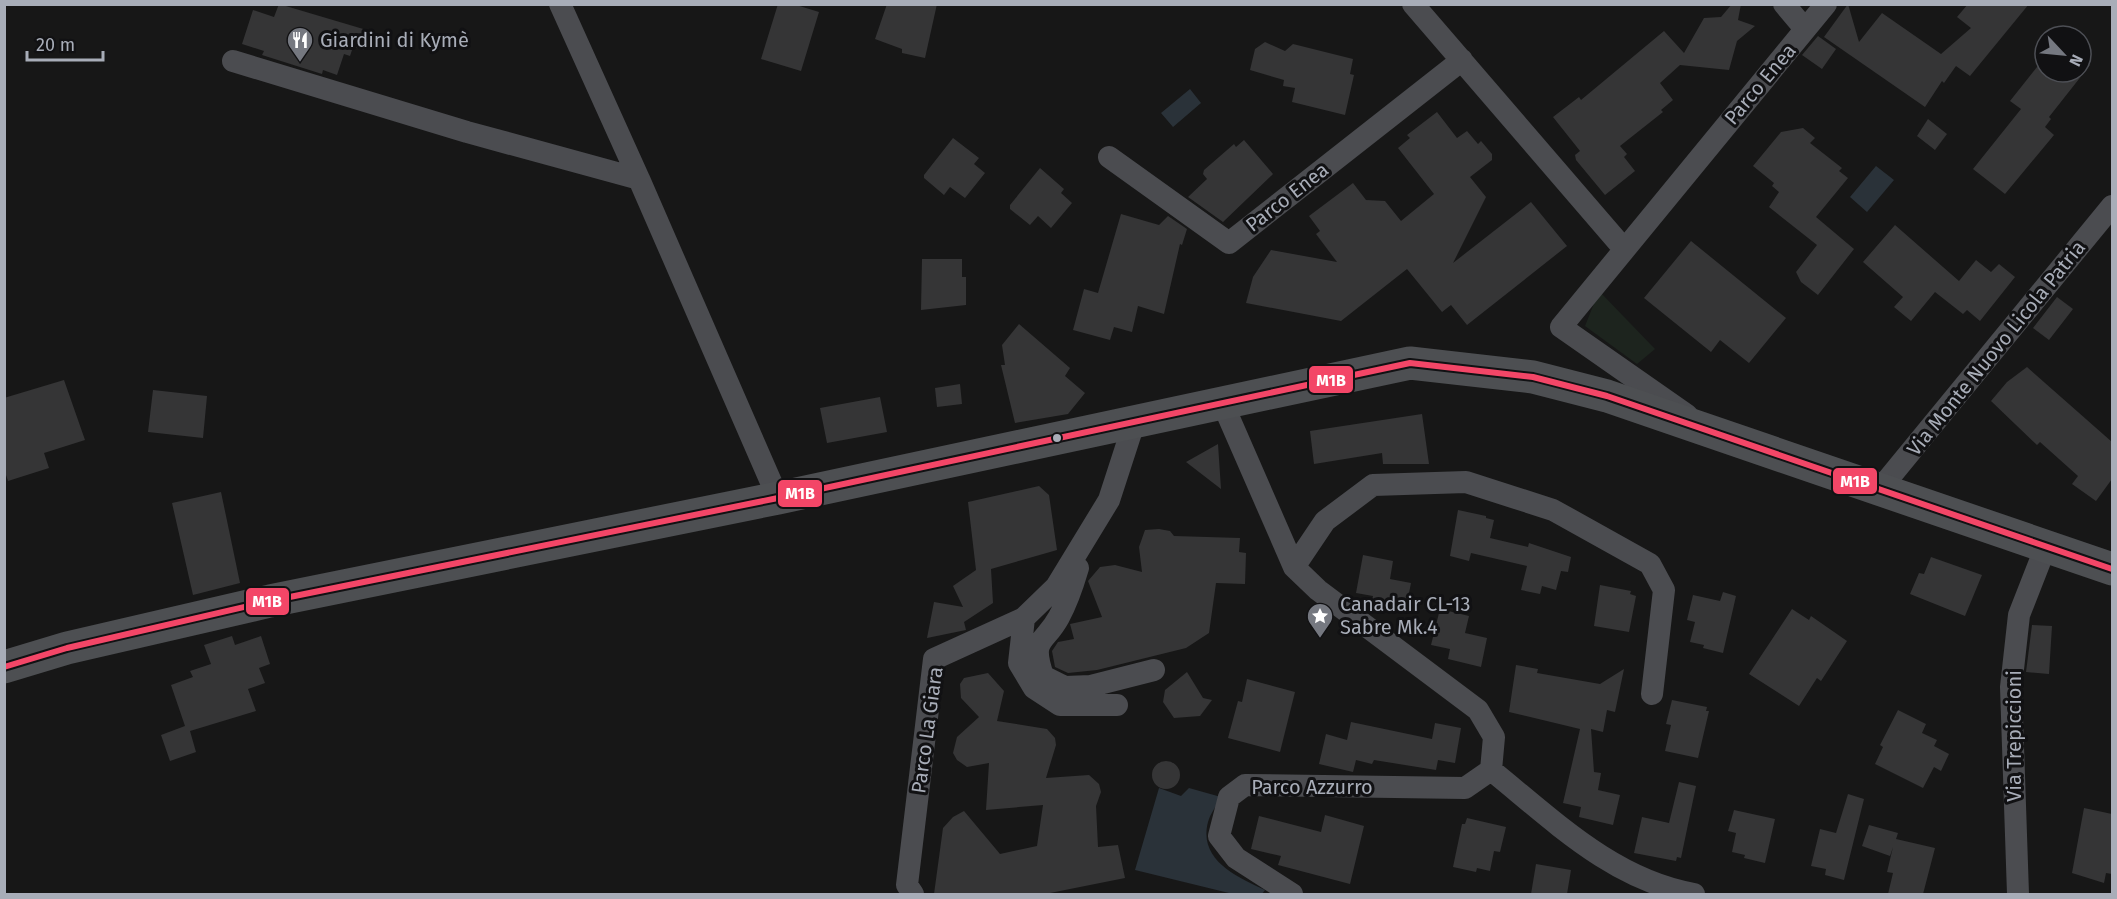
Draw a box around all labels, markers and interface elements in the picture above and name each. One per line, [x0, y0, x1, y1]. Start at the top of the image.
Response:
scale bar [27, 24, 104, 62]
north arrow [2033, 24, 2093, 84]
restaurant icon: Giardini di Kymè [285, 25, 315, 63]
place label: Giardini di Kymè [320, 28, 469, 52]
text: 20 m [36, 34, 75, 56]
street label: Parco Enea [1719, 39, 1801, 129]
text: N [2065, 51, 2087, 69]
street label: Parco Enea [1241, 157, 1333, 237]
street label: Via Monte Nuovo Licola Patria [1902, 236, 2090, 460]
line badge: M1B [1308, 365, 1354, 394]
text: M1B [1316, 371, 1346, 390]
unlabelled marker [1051, 432, 1063, 444]
line badge: M1B [1832, 467, 1878, 495]
text: M1B [1840, 472, 1870, 491]
line badge: M1B [777, 479, 823, 508]
text: M1B [785, 484, 815, 503]
line badge: M1B [245, 587, 290, 616]
text: M1B [252, 592, 282, 611]
place label: Canadair CL-13 Sabre Mk.4 [1340, 592, 1470, 639]
place icon: Canadair CL-13 Sabre Mk.4 [1305, 601, 1335, 639]
street label: Parco La Giara [906, 665, 948, 795]
street label: Via Trepiccioni [2002, 670, 2026, 802]
street label: Parco Azzurro [1251, 775, 1373, 799]

